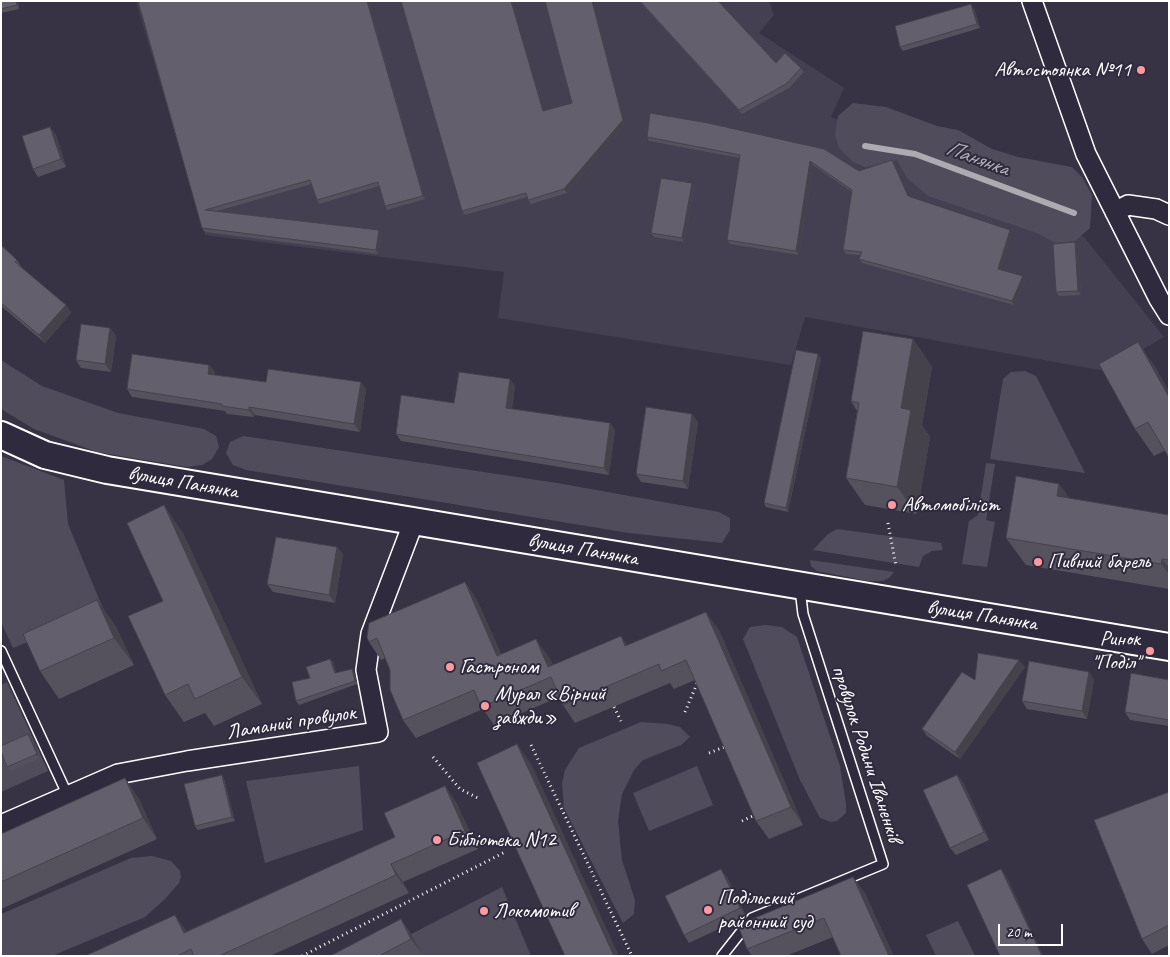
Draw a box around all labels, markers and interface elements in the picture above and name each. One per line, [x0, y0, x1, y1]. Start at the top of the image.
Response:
place label: Автостоянка №11 [994, 57, 1131, 83]
marker: Автостоянка №11 [1135, 64, 1147, 76]
water label: Панянка [942, 136, 1012, 182]
street label: вулиця Панянка [126, 461, 240, 505]
place label: Автомобіліст [902, 492, 1000, 518]
marker: Автомобіліст [886, 499, 898, 511]
street label: вулиця Панянка [526, 528, 640, 572]
place label: Пивний барель [1048, 549, 1150, 575]
marker: Пивний барель [1032, 556, 1044, 568]
street label: вулиця Панянка [925, 595, 1039, 637]
place label: Ринок "Поділ" [1092, 626, 1140, 676]
marker: Ринок "Поділ" [1144, 645, 1156, 657]
place label: Гастроном [460, 654, 538, 680]
marker: Гастроном [444, 661, 456, 673]
street label: провулок Родини Іваненків [826, 662, 906, 846]
place label: Мурал «Вірний завжди» [495, 681, 605, 731]
street label: Ламаний провулок [225, 700, 357, 746]
marker: Мурал «Вірний завжди» [479, 700, 491, 712]
place label: Бібліотека N12 [447, 827, 556, 853]
marker: Бібліотека N12 [431, 834, 443, 846]
place label: Подільский районний суд [718, 885, 812, 935]
place label: Локомотив [494, 898, 574, 924]
marker: Подільский районний суд [702, 904, 714, 916]
marker: Локомотив [478, 905, 490, 917]
scale bar [1000, 914, 1065, 946]
text: 20 m [1006, 923, 1032, 942]

